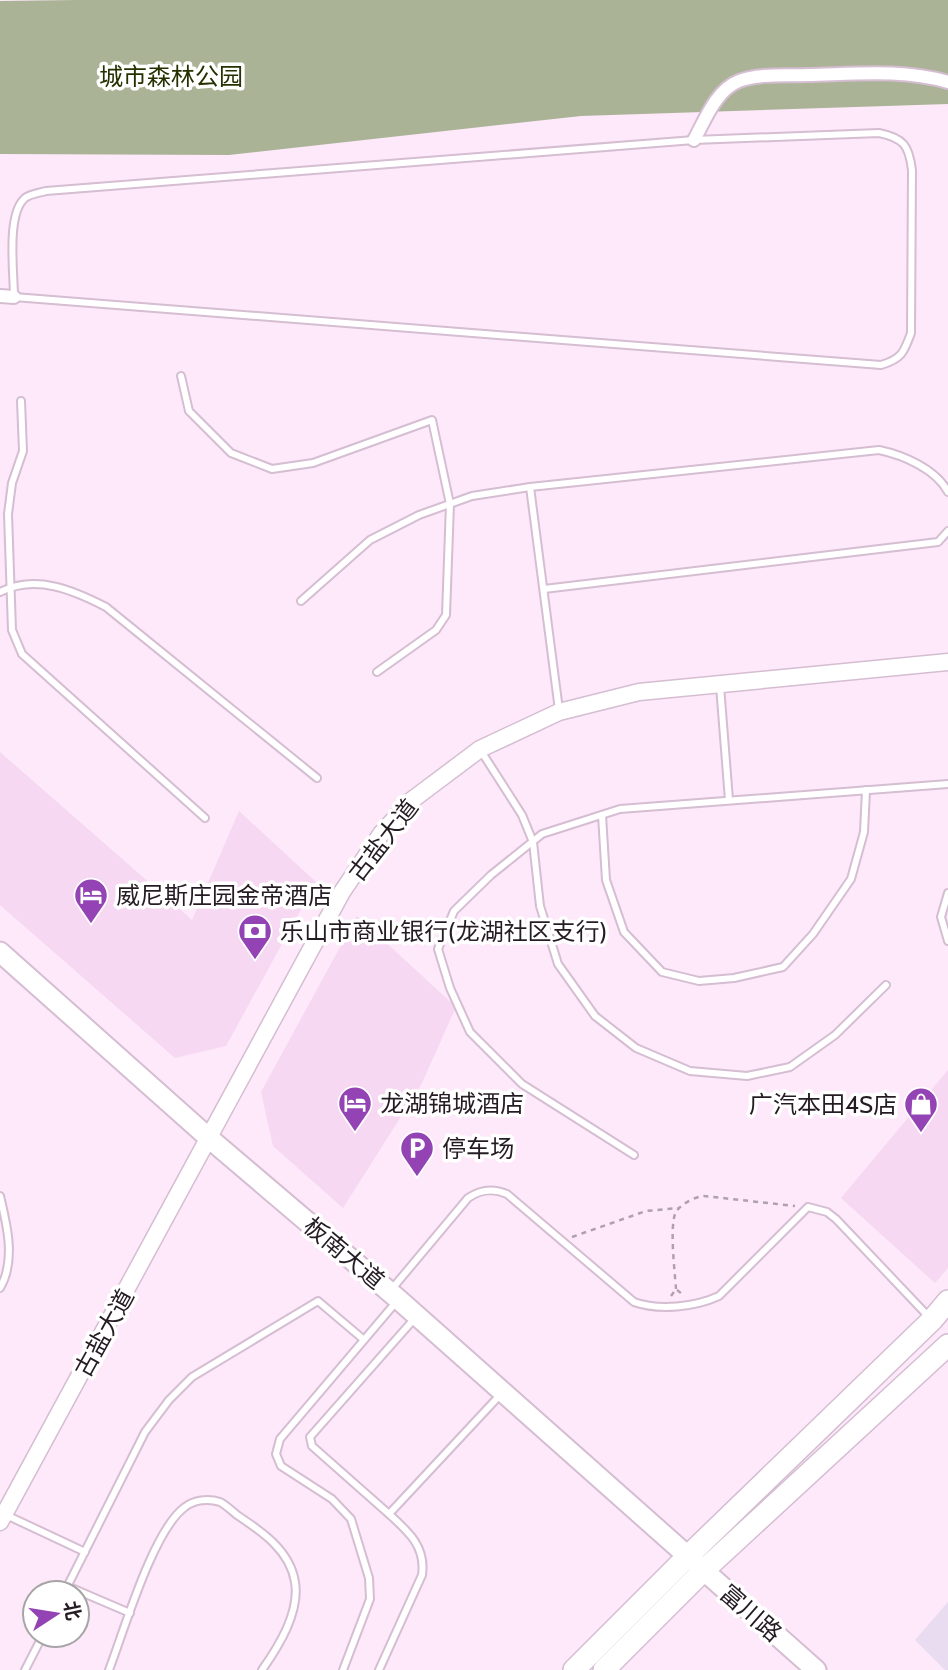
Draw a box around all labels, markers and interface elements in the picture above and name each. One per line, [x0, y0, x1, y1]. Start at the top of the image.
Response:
park label: 城市森林公园 [99, 62, 243, 91]
street label: 古盐大道 [342, 793, 424, 887]
hotel icon: 威尼斯庄园金帝酒店 [72, 876, 110, 925]
place label: 威尼斯庄园金帝酒店 [116, 881, 332, 910]
bank icon: 乐山市商业银行(龙湖社区支行) [236, 912, 274, 961]
place label: 乐山市商业银行(龙湖社区支行) [280, 917, 607, 946]
hotel icon: 龙湖锦城酒店 [336, 1084, 374, 1133]
shop icon: 广汽本田4S店 [902, 1085, 940, 1134]
place label: 龙湖锦城酒店 [380, 1089, 524, 1118]
place label: 广汽本田4S店 [749, 1090, 897, 1119]
parking icon: 停车场 [398, 1129, 436, 1178]
place label: 停车场 [442, 1134, 514, 1163]
street label: 板南大道 [298, 1211, 390, 1295]
street label: 古盐大道 [68, 1284, 140, 1382]
street label: 富川路 [714, 1578, 788, 1648]
north arrow [21, 1579, 91, 1649]
text: 北 [59, 1599, 85, 1622]

